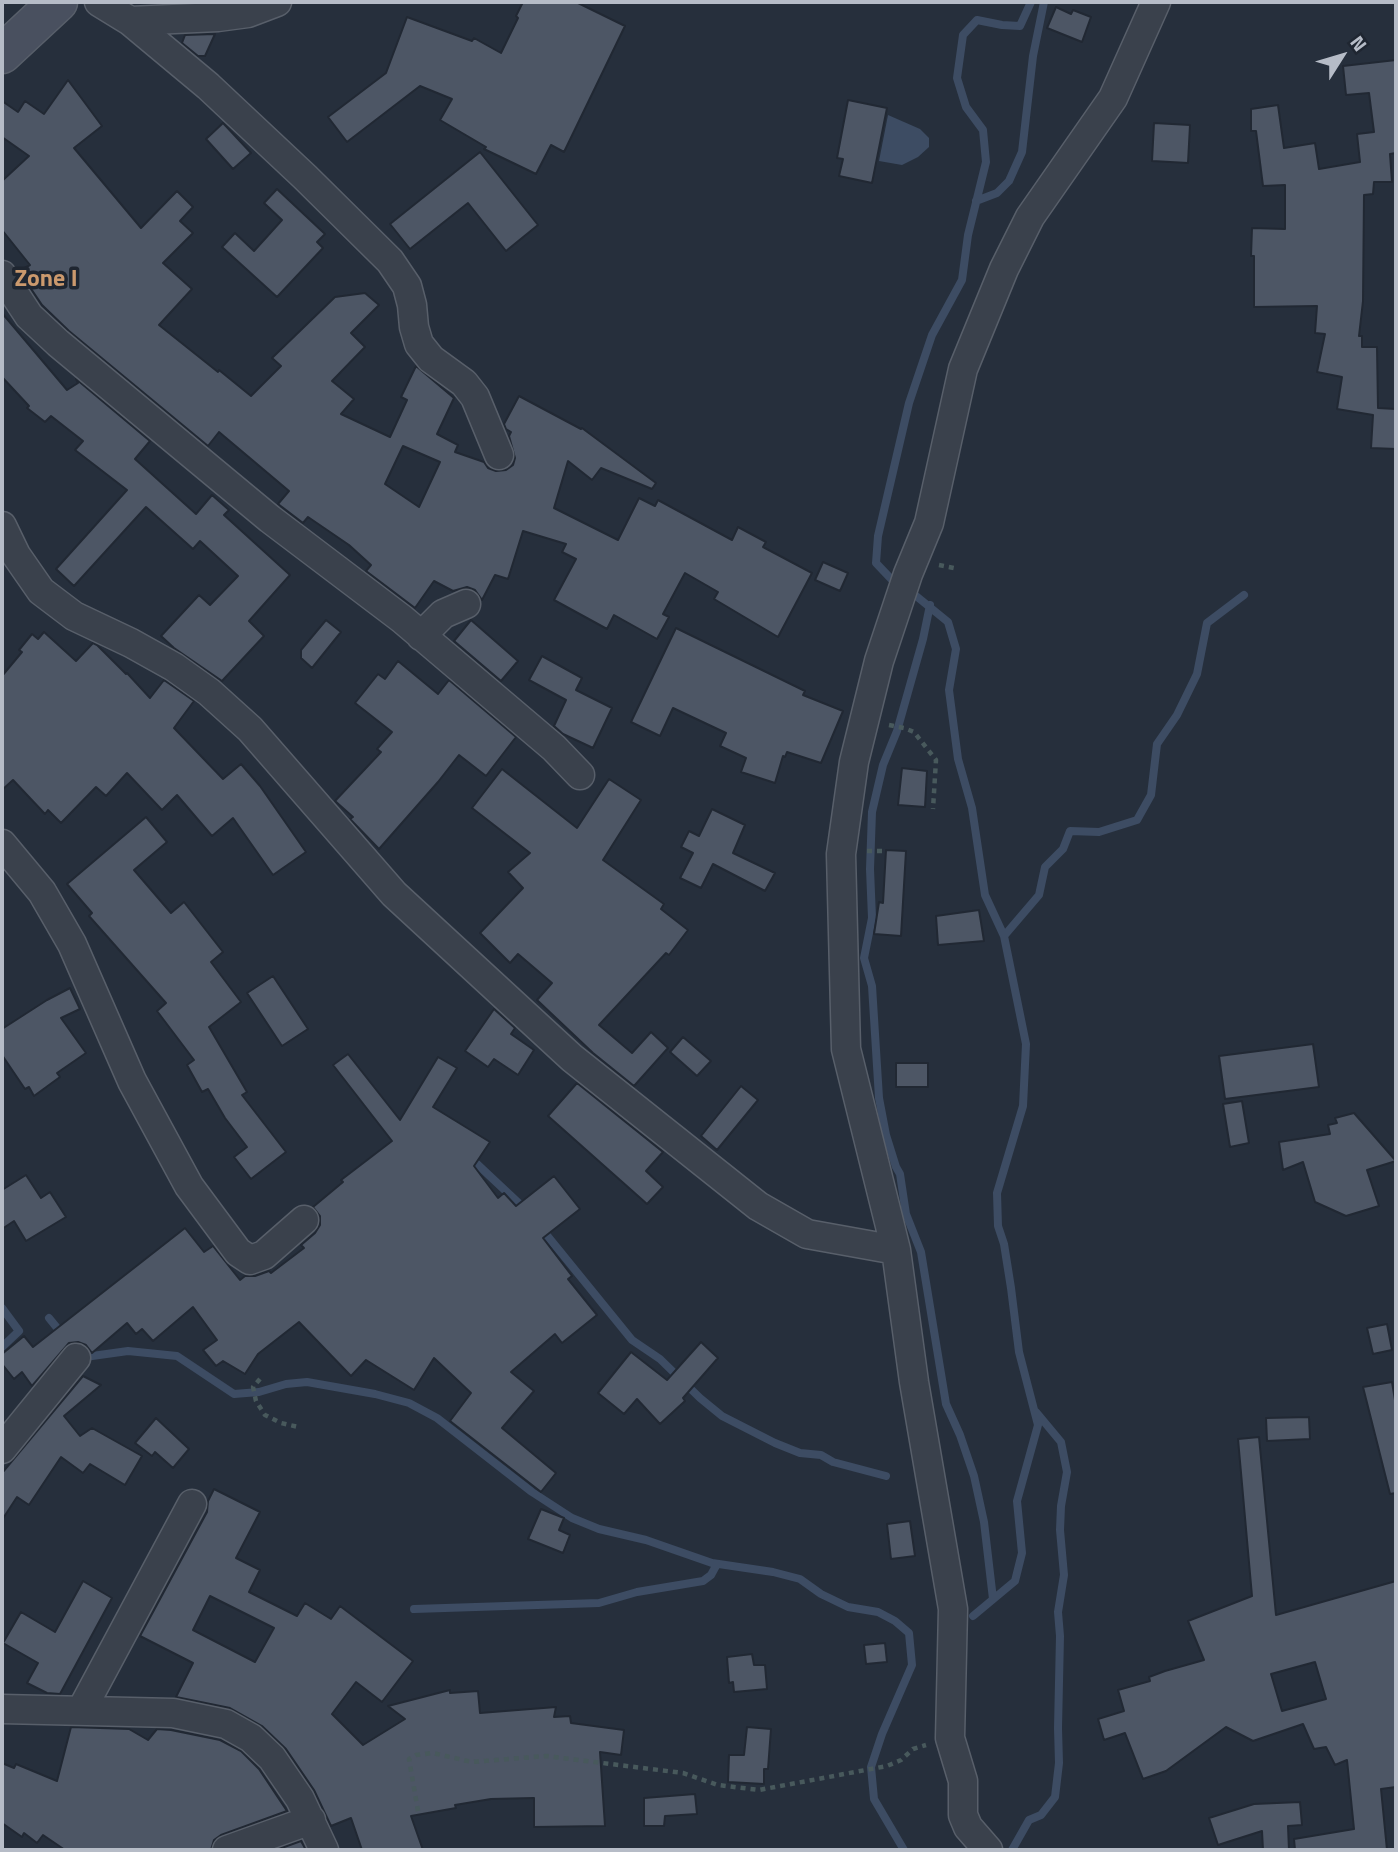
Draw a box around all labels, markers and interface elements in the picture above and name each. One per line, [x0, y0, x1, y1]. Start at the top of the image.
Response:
north arrow [1307, 21, 1377, 91]
text: N [1344, 29, 1375, 57]
district label: Zone I [15, 266, 77, 294]

